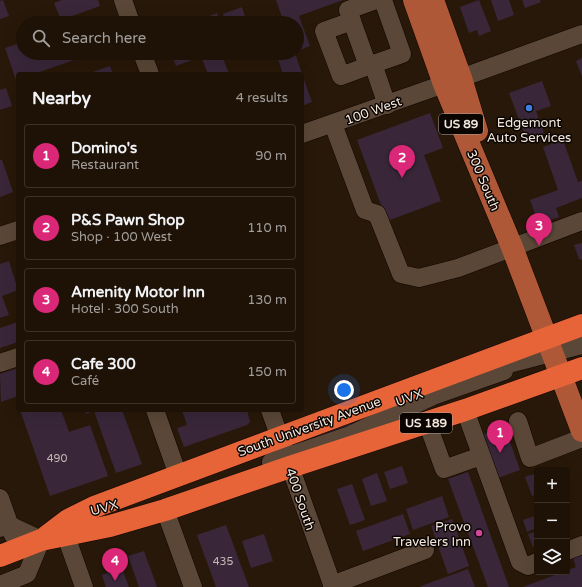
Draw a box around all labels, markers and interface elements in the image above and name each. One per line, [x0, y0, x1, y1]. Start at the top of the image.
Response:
search box [16, 16, 304, 60]
icon: search [30, 27, 52, 49]
text: Search here [62, 29, 146, 47]
text: Nearby [32, 88, 91, 109]
text: 4 results [236, 90, 288, 106]
street label: 100 West [343, 93, 404, 129]
marker: Edgemont Auto Services [524, 103, 534, 113]
road number: US 89 [439, 114, 483, 134]
place label: Edgemont Auto Services [487, 115, 571, 146]
text: Domino's [71, 139, 137, 157]
pin: 2 [389, 145, 415, 178]
text: 1 [42, 148, 50, 164]
text: 90 m [255, 148, 287, 164]
street label: 300 South [463, 148, 503, 213]
text: Restaurant [71, 157, 139, 173]
text: P&S Pawn Shop [71, 211, 185, 229]
pin: 3 [526, 213, 552, 246]
text: 2 [42, 220, 50, 236]
text: 110 m [247, 220, 287, 236]
text: Shop · 100 West [71, 229, 172, 245]
text: Amenity Motor Inn [71, 283, 205, 301]
text: 3 [42, 292, 50, 308]
text: 130 m [247, 292, 287, 308]
text: Hotel · 300 South [71, 301, 179, 317]
text: Cafe 300 [71, 355, 136, 373]
text: 4 [42, 364, 50, 380]
text: 150 m [247, 364, 287, 380]
text: Café [71, 373, 99, 389]
your location [334, 380, 354, 400]
street label: UVX [393, 386, 426, 410]
street label: South University Avenue [236, 394, 383, 460]
road number: US 189 [400, 413, 452, 433]
pin: 1 [487, 420, 513, 453]
house number: 490 [47, 452, 67, 465]
street label: 400 South [282, 466, 318, 532]
map controls [534, 467, 570, 575]
button: + [534, 467, 570, 503]
street label: UVX [89, 497, 120, 519]
button: − [534, 503, 570, 539]
place label: Provo Travelers Inn [393, 519, 471, 550]
marker: Provo Travelers Inn [474, 528, 484, 538]
button: layers [534, 539, 570, 575]
pin: 4 [102, 548, 128, 581]
house number: 435 [213, 555, 233, 568]

